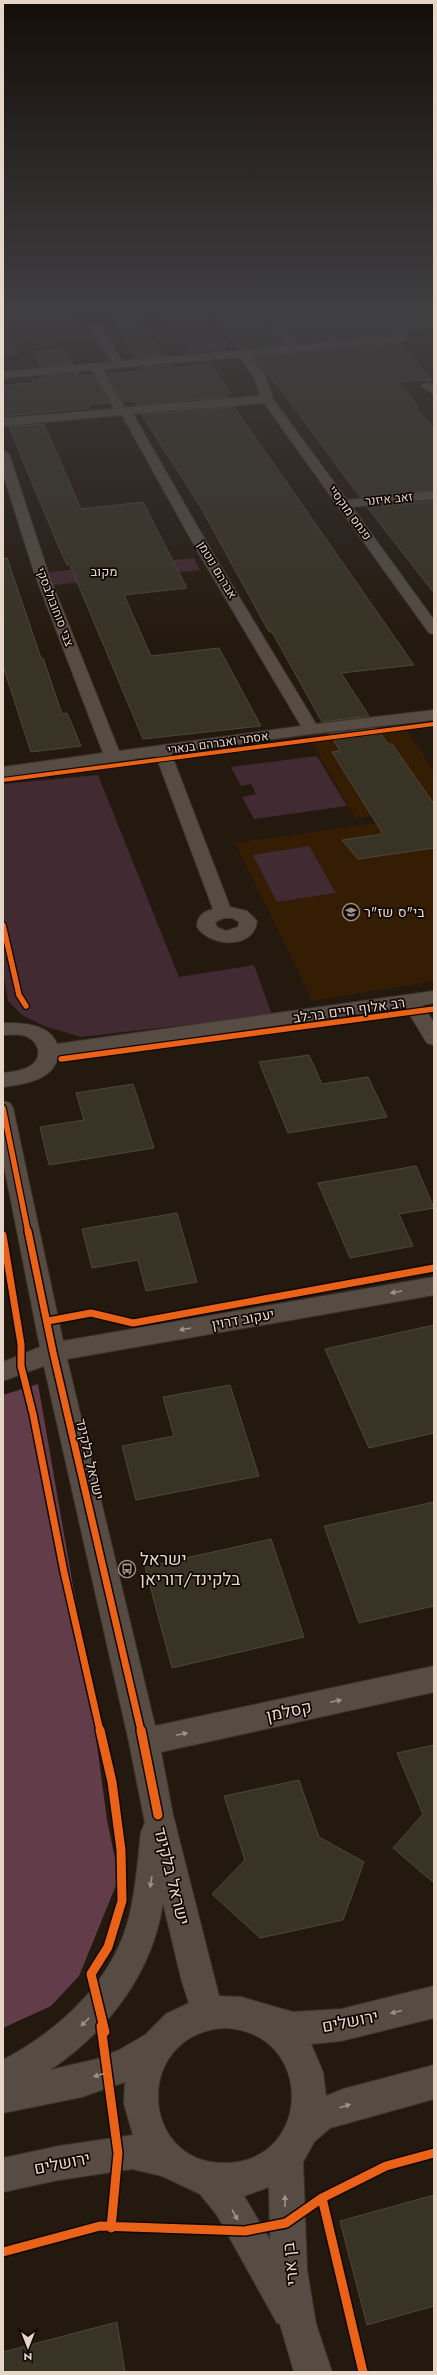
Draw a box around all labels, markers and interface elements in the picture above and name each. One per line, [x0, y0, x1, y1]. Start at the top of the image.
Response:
street label: פנחס מוקסיי [324, 482, 376, 544]
street label: זאב איזנר [364, 488, 414, 510]
street label: אברהם נוטמן [193, 538, 241, 603]
district label: מקוב [90, 562, 118, 581]
street label: צבי סוחובולבסקי [32, 565, 78, 649]
street label: אסתר ואברהם בנארי [166, 727, 270, 759]
school or university icon: בי"ס שז"ר [341, 902, 361, 922]
place label: בי"ס שז"ר [364, 902, 425, 922]
street label: רב אלוף חיים בר-לב [292, 992, 406, 1028]
one-way arrow [389, 1290, 402, 1296]
street label: יעקוב דרוין [210, 1304, 276, 1334]
one-way arrow [179, 1326, 191, 1332]
street label: ישראל בלקינד [71, 1417, 109, 1501]
place label: ישראל בלקינד/דוריאן [140, 1547, 240, 1591]
bus stop icon: ישראל בלקינד/דוריאן [117, 1559, 137, 1579]
street label: קסלמן [264, 1694, 314, 1728]
one-way arrow [330, 1697, 343, 1703]
one-way arrow [176, 1731, 188, 1737]
street label: ישראל בלקינד [148, 1825, 196, 1927]
one-way arrow [147, 1876, 153, 1888]
street label: ירושלים [320, 2004, 380, 2038]
one-way arrow [390, 2009, 402, 2015]
one-way arrow [80, 2017, 90, 2026]
one-way arrow [92, 2072, 104, 2078]
one-way arrow [339, 2103, 351, 2109]
street label: ירושלים [32, 2146, 92, 2180]
one-way arrow [282, 2194, 288, 2207]
one-way arrow [232, 2209, 239, 2220]
street label: בן ארי [276, 2241, 304, 2287]
north arrow [8, 2327, 48, 2367]
text: N [24, 2349, 32, 2365]

